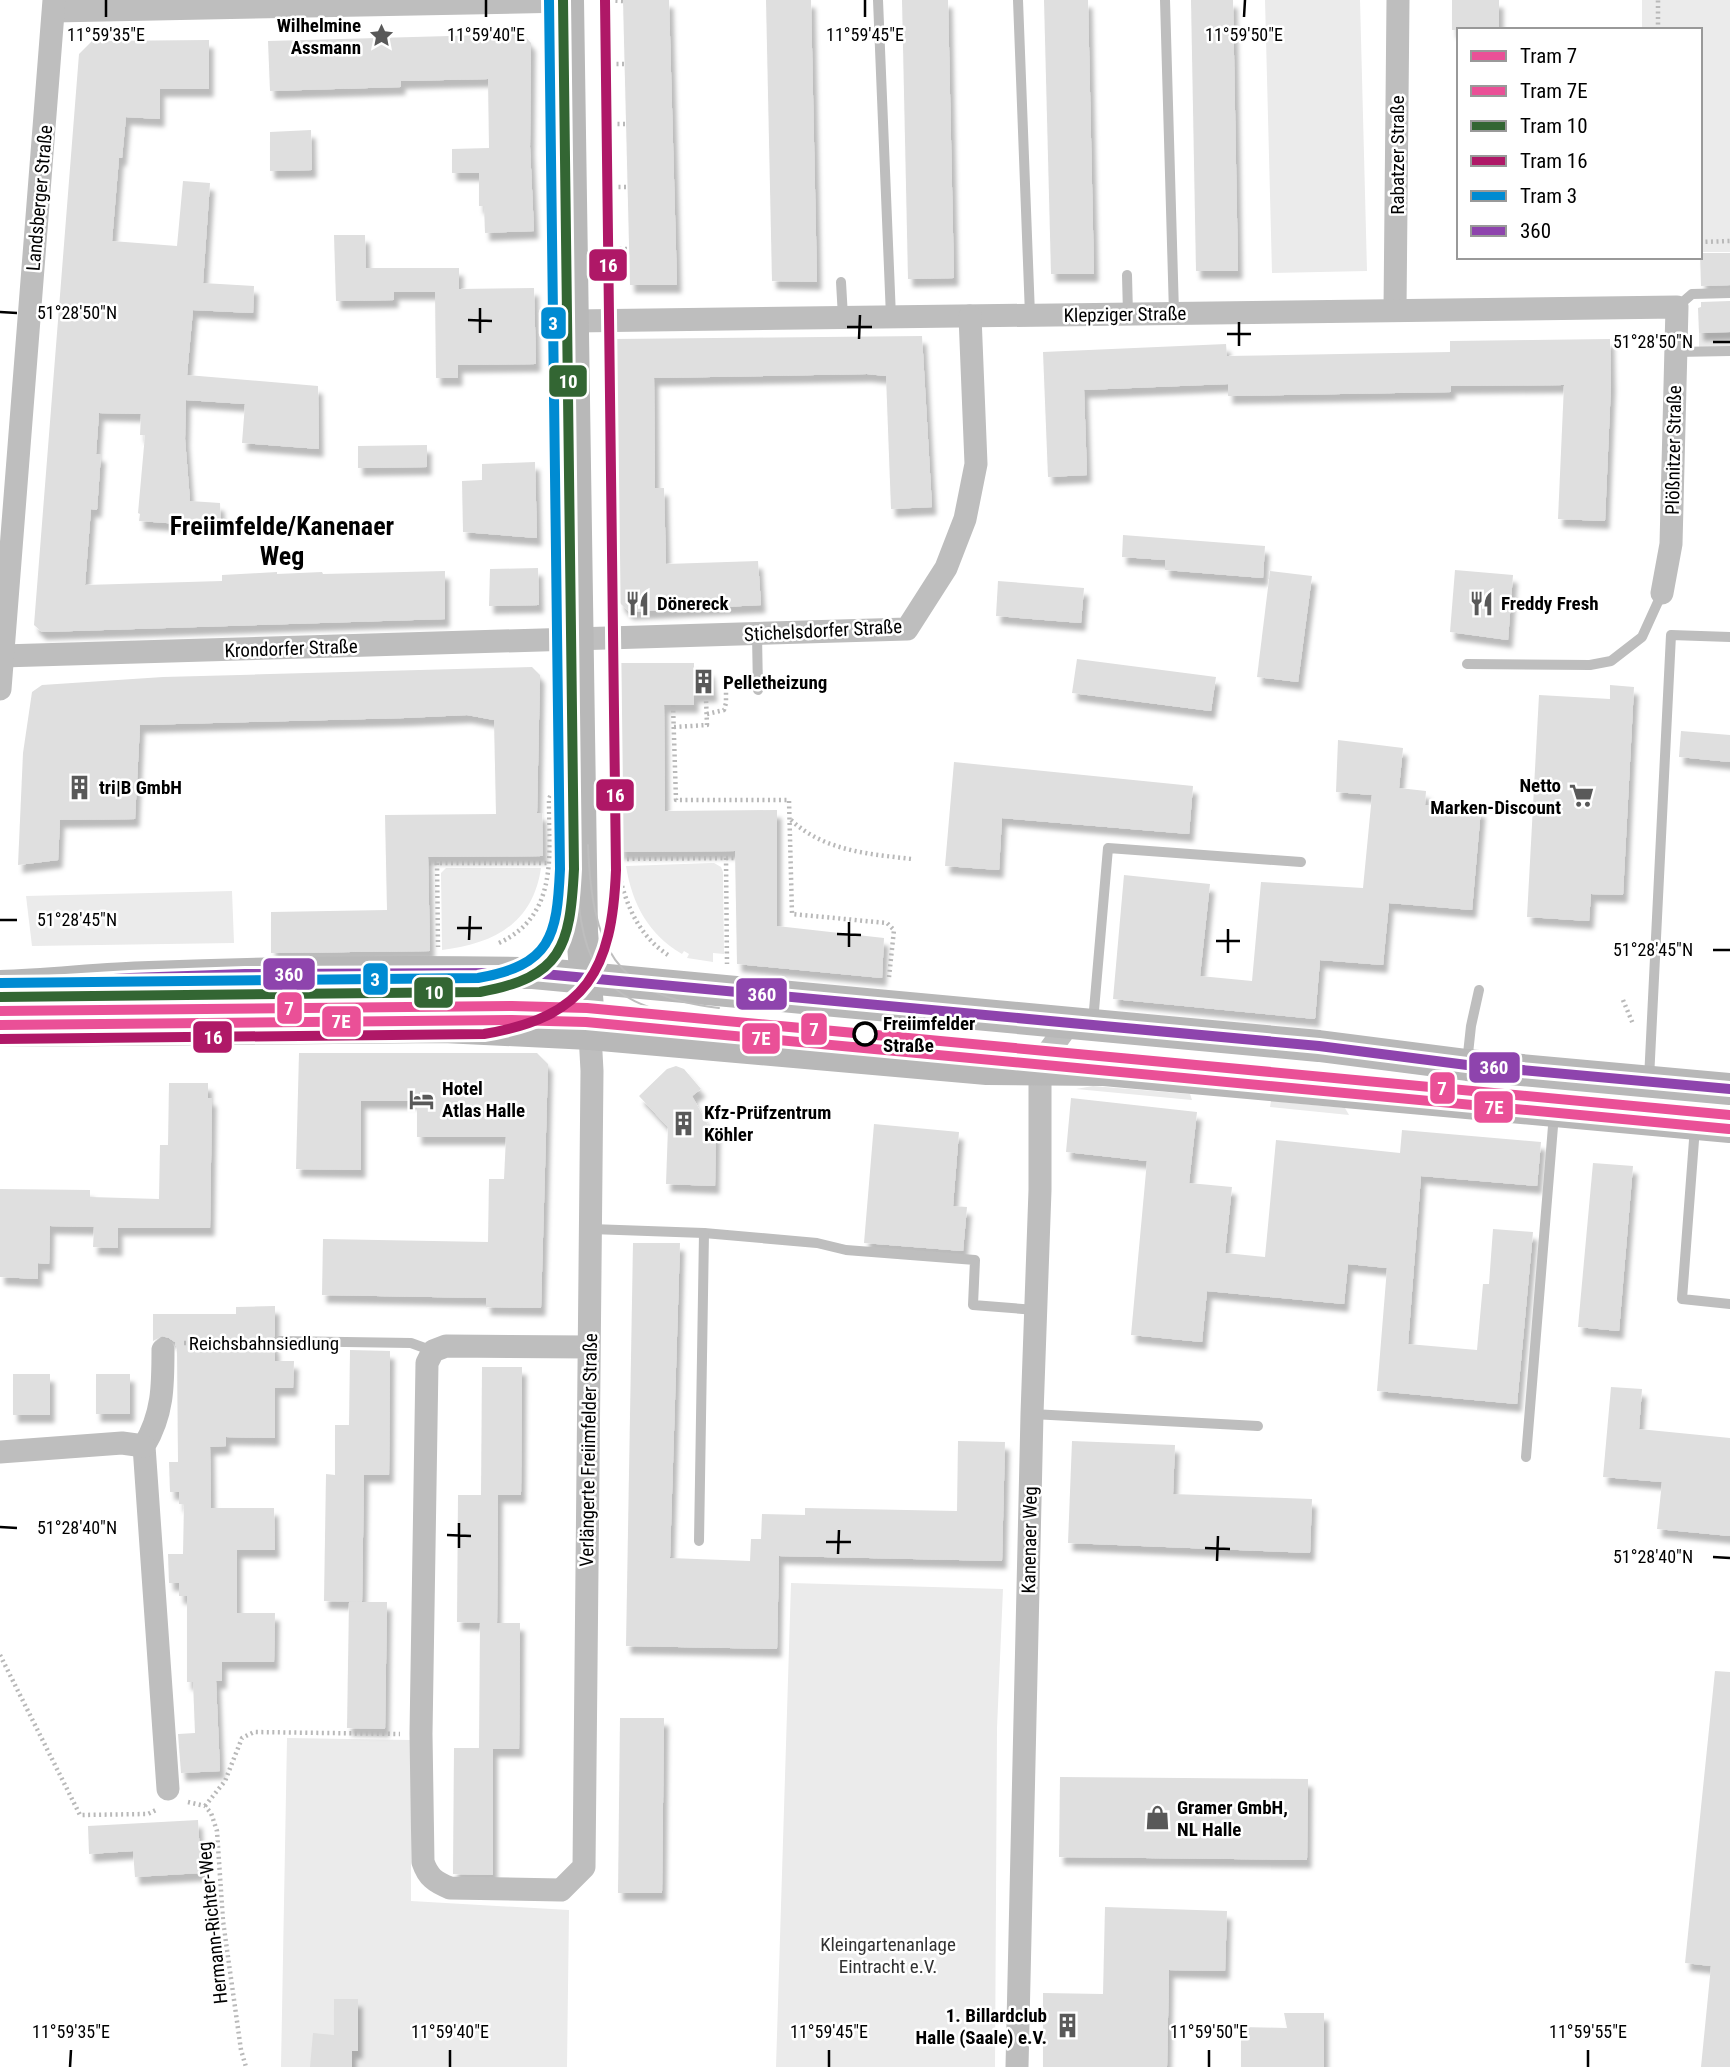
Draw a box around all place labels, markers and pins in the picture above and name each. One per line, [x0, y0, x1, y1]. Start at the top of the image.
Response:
place label: Wilhelmine Assmann [277, 14, 361, 59]
place icon: Wilhelmine Assmann [367, 22, 395, 50]
restaurant icon: Dönereck [623, 589, 651, 617]
restaurant icon: Freddy Fresh [1467, 589, 1495, 617]
place label: Dönereck [657, 592, 730, 615]
place label: Freddy Fresh [1501, 592, 1599, 615]
building icon: Pelletheizung [689, 668, 717, 696]
place label: Pelletheizung [723, 671, 827, 694]
building icon: tri|B GmbH [65, 773, 93, 801]
place label: Netto Marken-Discount [1430, 774, 1561, 819]
place label: tri|B GmbH [99, 776, 182, 799]
supermarket icon: Netto Marken-Discount [1567, 782, 1595, 810]
place label: Freiimfelder Straße [883, 1012, 975, 1057]
marker: Freiimfelder Straße [853, 1022, 877, 1046]
place label: Hotel Atlas Halle [442, 1077, 525, 1122]
hotel icon: Hotel Atlas Halle [408, 1085, 436, 1113]
place label: Kfz-Prüfzentrum Köhler [704, 1101, 831, 1146]
building icon: Kfz-Prüfzentrum Köhler [670, 1109, 698, 1137]
place label: Gramer GmbH, NL Halle [1177, 1796, 1288, 1841]
shop icon: Gramer GmbH, NL Halle [1143, 1804, 1171, 1832]
place label: 1. Billardclub Halle (Saale) e.V. [916, 2004, 1047, 2049]
building icon: 1. Billardclub Halle (Saale) e.V. [1053, 2012, 1081, 2040]

